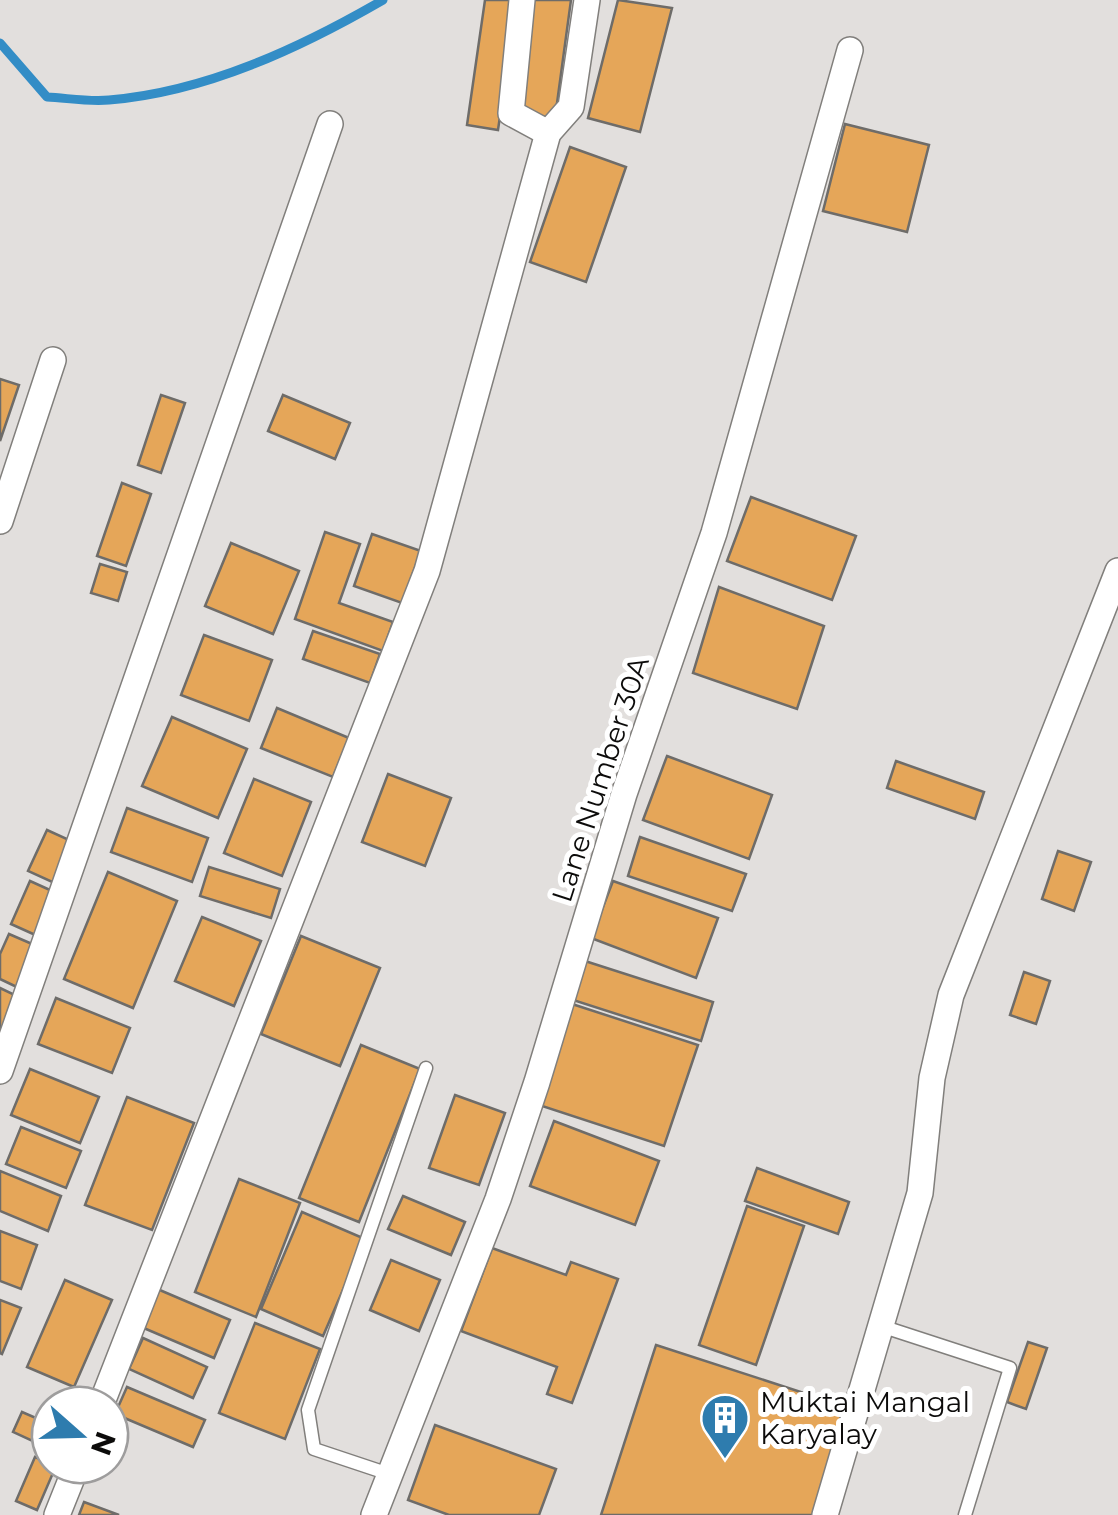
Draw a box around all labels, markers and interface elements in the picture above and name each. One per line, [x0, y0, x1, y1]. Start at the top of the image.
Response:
street label: Lane Number 30A [544, 651, 656, 906]
north arrow [30, 1385, 130, 1485]
place label: Muktai Mangal Karyalay [760, 1385, 970, 1451]
building icon: Muktai Mangal Karyalay [699, 1392, 751, 1460]
text: N [84, 1427, 123, 1460]

